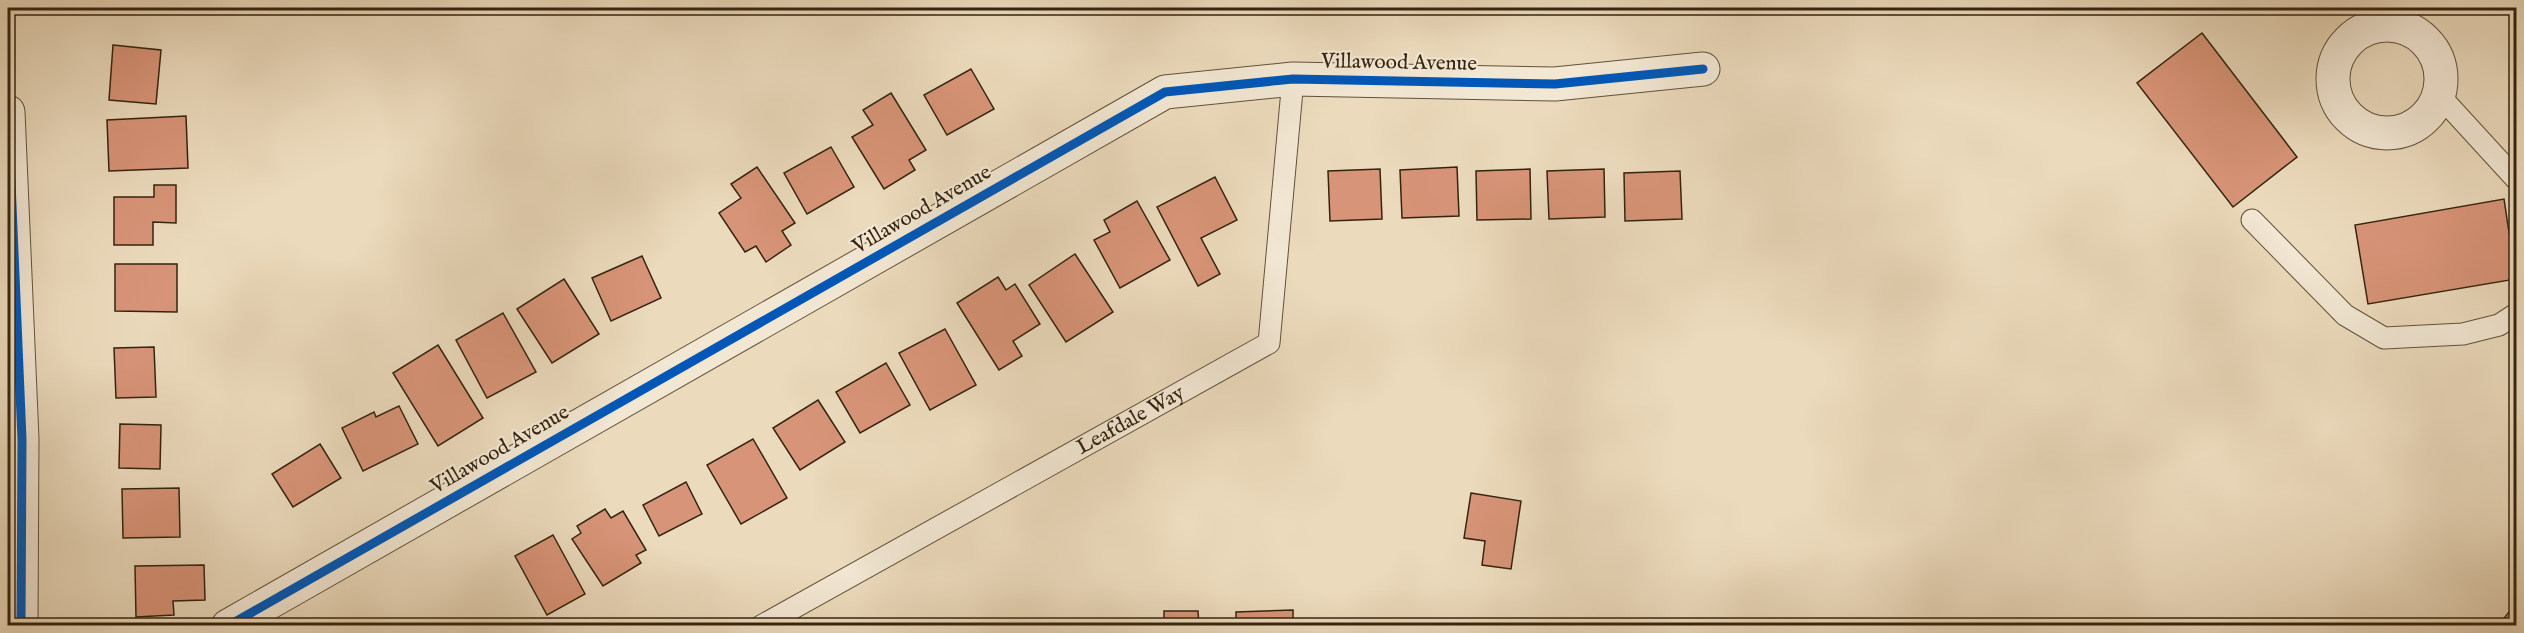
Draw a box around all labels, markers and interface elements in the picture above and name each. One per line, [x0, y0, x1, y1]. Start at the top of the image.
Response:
street label: Villawood Avenue [1320, 48, 1478, 78]
street label: Villawood Avenue [847, 159, 997, 261]
street label: Leafdale Way [1072, 379, 1190, 461]
street label: Villawood Avenue [425, 399, 575, 501]

